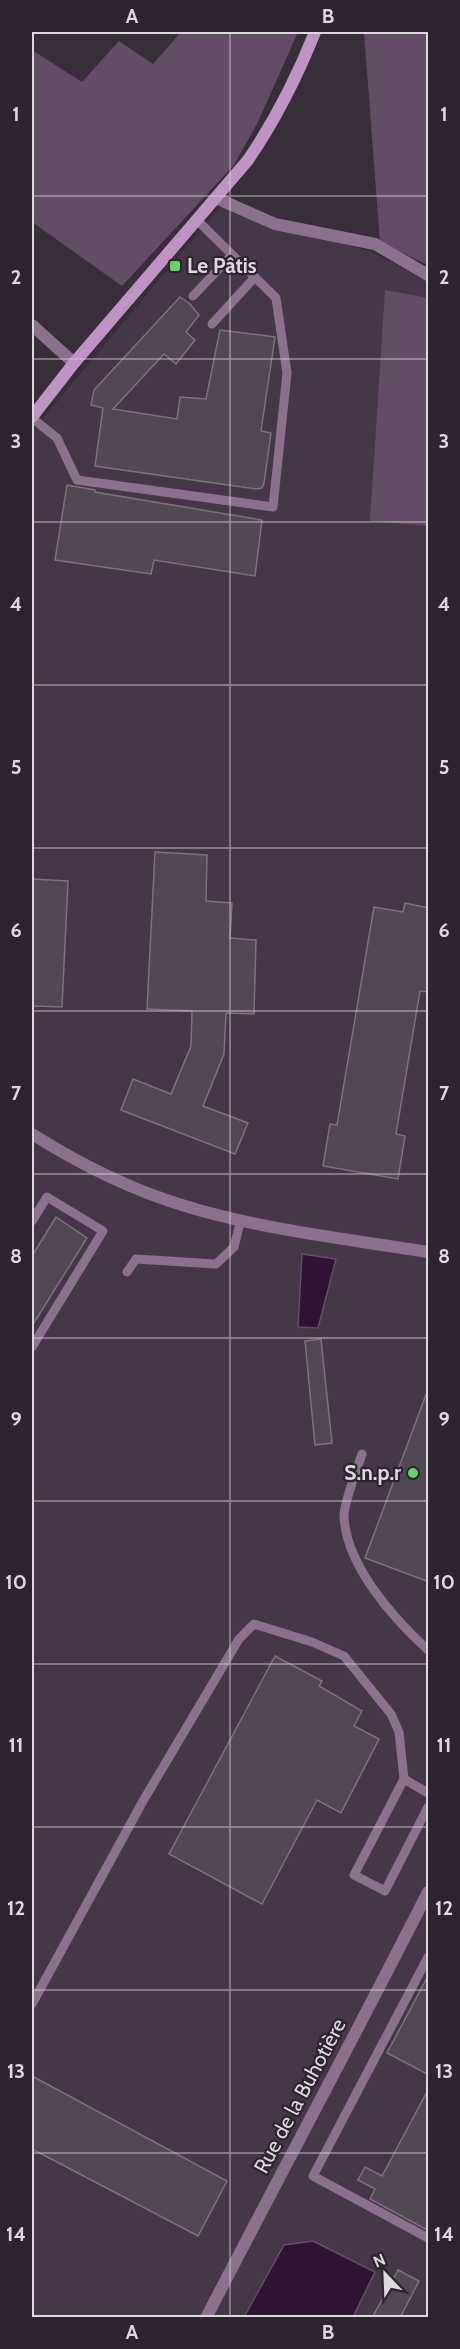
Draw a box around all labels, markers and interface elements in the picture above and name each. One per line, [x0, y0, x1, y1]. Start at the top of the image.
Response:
text: A [126, 4, 139, 28]
text: B [322, 4, 334, 28]
text: 1 [12, 102, 20, 126]
text: 1 [440, 102, 448, 126]
place label: Le Pâtis [187, 253, 257, 278]
marker: Le Pâtis [168, 259, 182, 273]
text: 2 [11, 265, 21, 289]
text: 2 [439, 265, 449, 289]
text: 3 [11, 429, 21, 453]
text: 3 [439, 429, 449, 453]
text: 4 [10, 592, 22, 616]
text: 4 [438, 592, 450, 616]
text: 5 [11, 755, 21, 779]
text: 5 [439, 755, 449, 779]
text: 6 [10, 918, 22, 942]
text: 6 [438, 918, 450, 942]
text: 7 [11, 1081, 22, 1105]
text: 7 [439, 1081, 450, 1105]
text: 8 [10, 1244, 22, 1268]
text: 8 [438, 1244, 450, 1268]
text: 9 [10, 1407, 22, 1431]
text: 9 [438, 1407, 450, 1431]
place label: S.n.p.r [344, 1460, 401, 1485]
marker: S.n.p.r [406, 1466, 420, 1480]
text: 10 [5, 1570, 27, 1594]
text: 10 [433, 1570, 455, 1594]
text: 11 [9, 1733, 23, 1757]
text: 11 [437, 1733, 451, 1757]
text: 12 [7, 1896, 25, 1920]
text: 12 [435, 1896, 453, 1920]
street label: Rue de la Buhotière [248, 2014, 351, 2177]
text: 13 [7, 2059, 25, 2083]
text: 13 [435, 2059, 453, 2083]
text: 14 [6, 2222, 26, 2246]
text: 14 [434, 2222, 454, 2246]
north arrow [355, 2244, 415, 2304]
text: N [370, 2250, 388, 2272]
text: A [126, 2320, 139, 2344]
text: B [322, 2320, 334, 2344]

